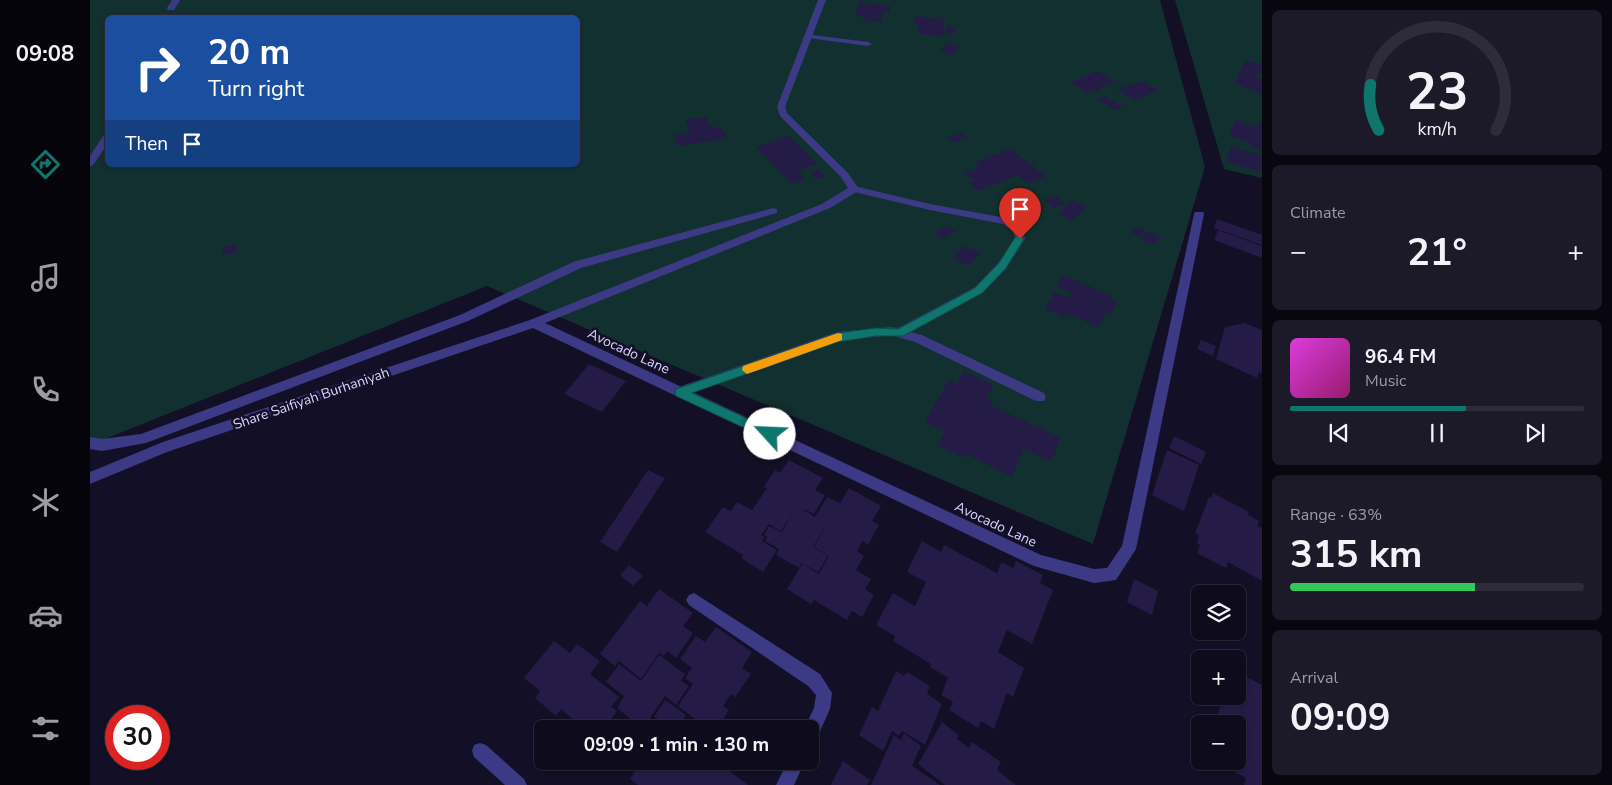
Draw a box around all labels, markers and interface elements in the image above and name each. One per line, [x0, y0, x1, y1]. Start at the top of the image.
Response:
text: 20 m [208, 29, 290, 76]
icon: right [125, 35, 190, 100]
text: 09:08 [16, 39, 74, 69]
text: 23 [1406, 56, 1468, 127]
text: Turn right [208, 74, 304, 104]
text: km/h [1417, 117, 1457, 141]
icon: arrive [178, 130, 206, 158]
text: Then [125, 131, 168, 157]
icon: directions [28, 147, 63, 182]
pin [999, 188, 1041, 239]
icon: arrive [1006, 195, 1034, 223]
text: Climate [1290, 202, 1345, 224]
text: 21° [1407, 227, 1467, 278]
text: − [1290, 233, 1307, 271]
text: + [1567, 233, 1584, 271]
icon: music [28, 260, 63, 295]
street label: Avocado Lane [585, 324, 673, 379]
text: 96.4 FM [1365, 344, 1436, 370]
street label: Share Saifiyah Burhaniyah [230, 363, 392, 434]
text: Music [1365, 370, 1406, 392]
icon: phone [28, 372, 63, 407]
position arrow [743, 407, 795, 459]
icon: previous [1325, 419, 1353, 447]
icon: pause [1423, 419, 1451, 447]
icon: next [1521, 419, 1549, 447]
icon: climate [28, 485, 63, 520]
street label: Avocado Lane [952, 497, 1040, 552]
text: Range · 63% [1290, 504, 1382, 526]
text: 315 km [1290, 529, 1422, 580]
map controls [1191, 585, 1246, 770]
button: layers [1191, 585, 1246, 640]
icon: car [28, 598, 63, 633]
button: + [1191, 650, 1246, 705]
text: Arrival [1290, 667, 1338, 689]
text: 09:09 [1290, 692, 1391, 743]
speed limit sign: 30 [105, 705, 170, 770]
icon: filters [28, 711, 63, 746]
button: − [1191, 715, 1246, 770]
text: 09:09 · 1 min · 130 m [584, 732, 769, 758]

